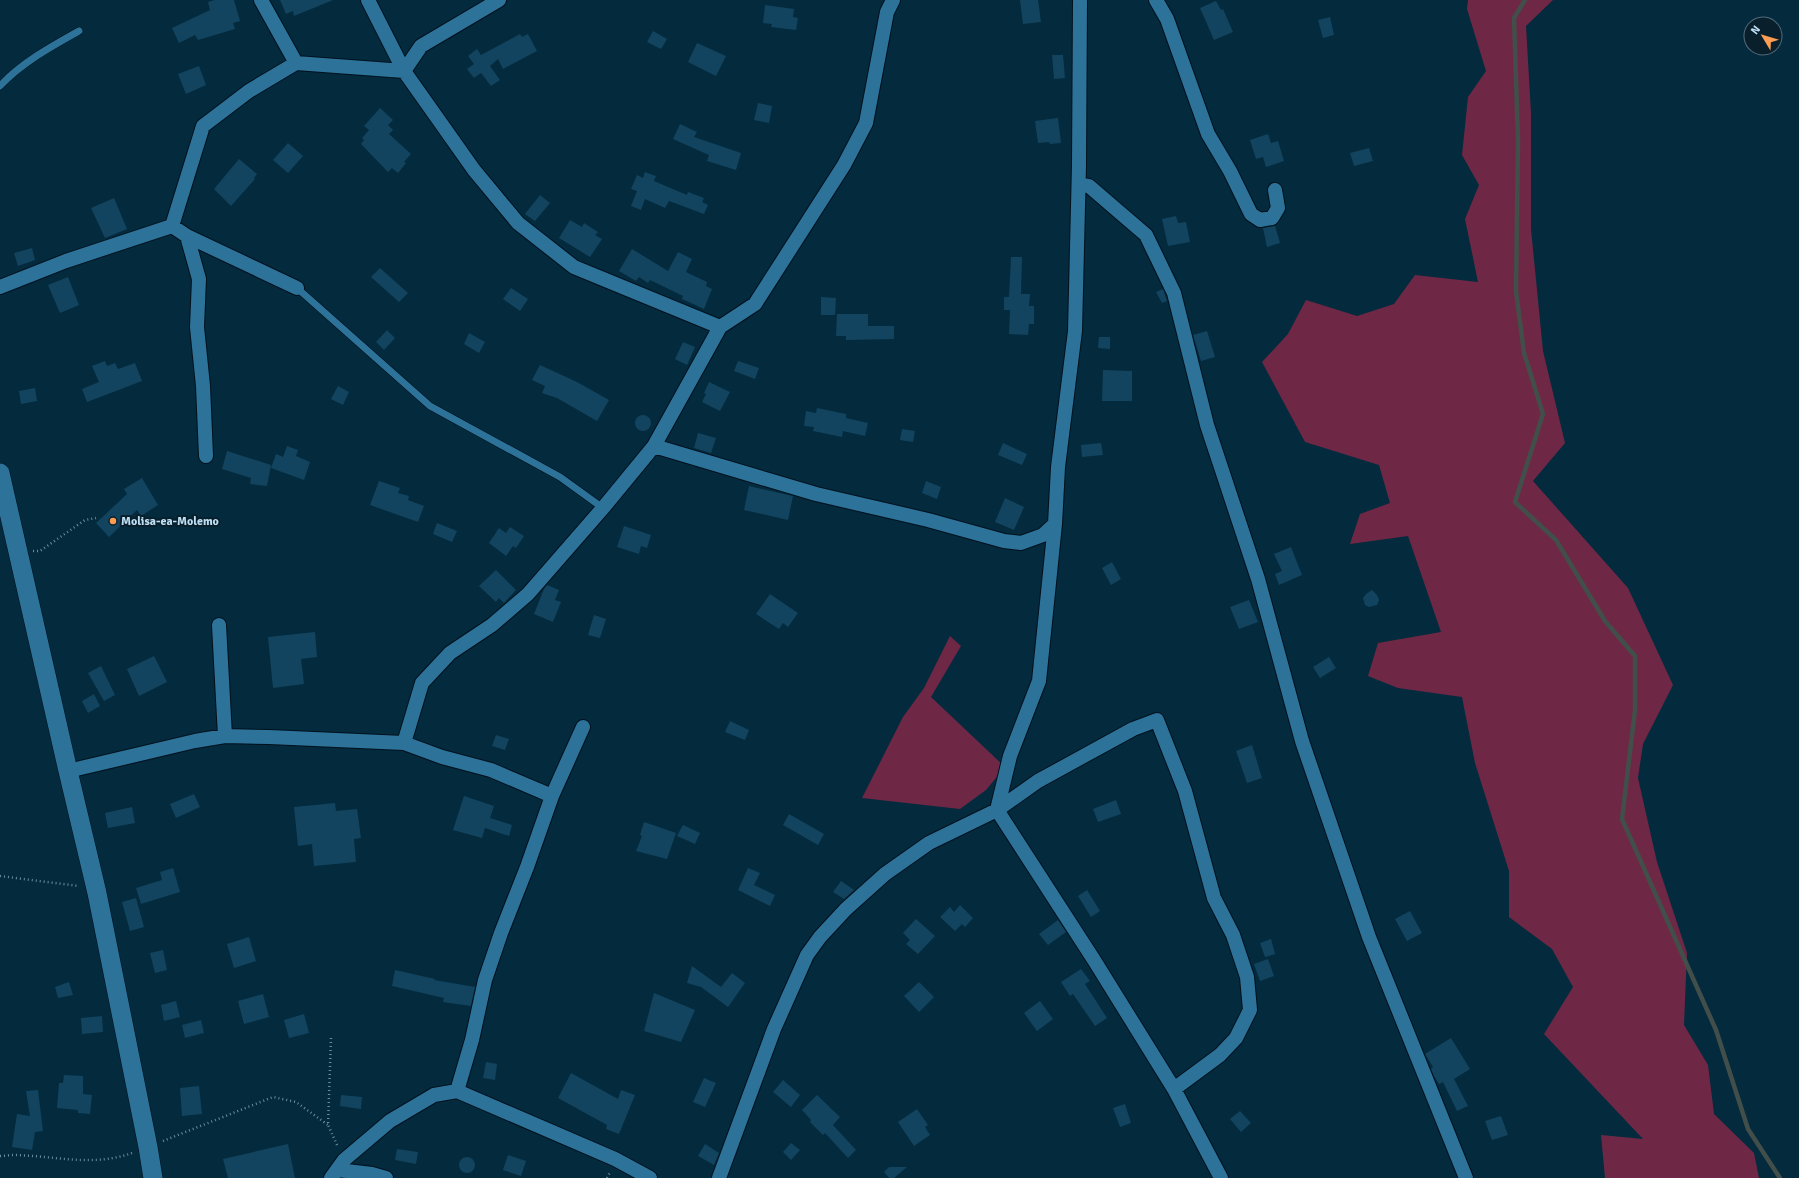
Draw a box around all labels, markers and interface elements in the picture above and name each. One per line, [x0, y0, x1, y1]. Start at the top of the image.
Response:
north arrow [1743, 16, 1783, 56]
text: N [1748, 23, 1763, 37]
place label: Molisa-ea-Molemo [121, 514, 219, 529]
marker: Molisa-ea-Molemo [108, 516, 118, 526]

